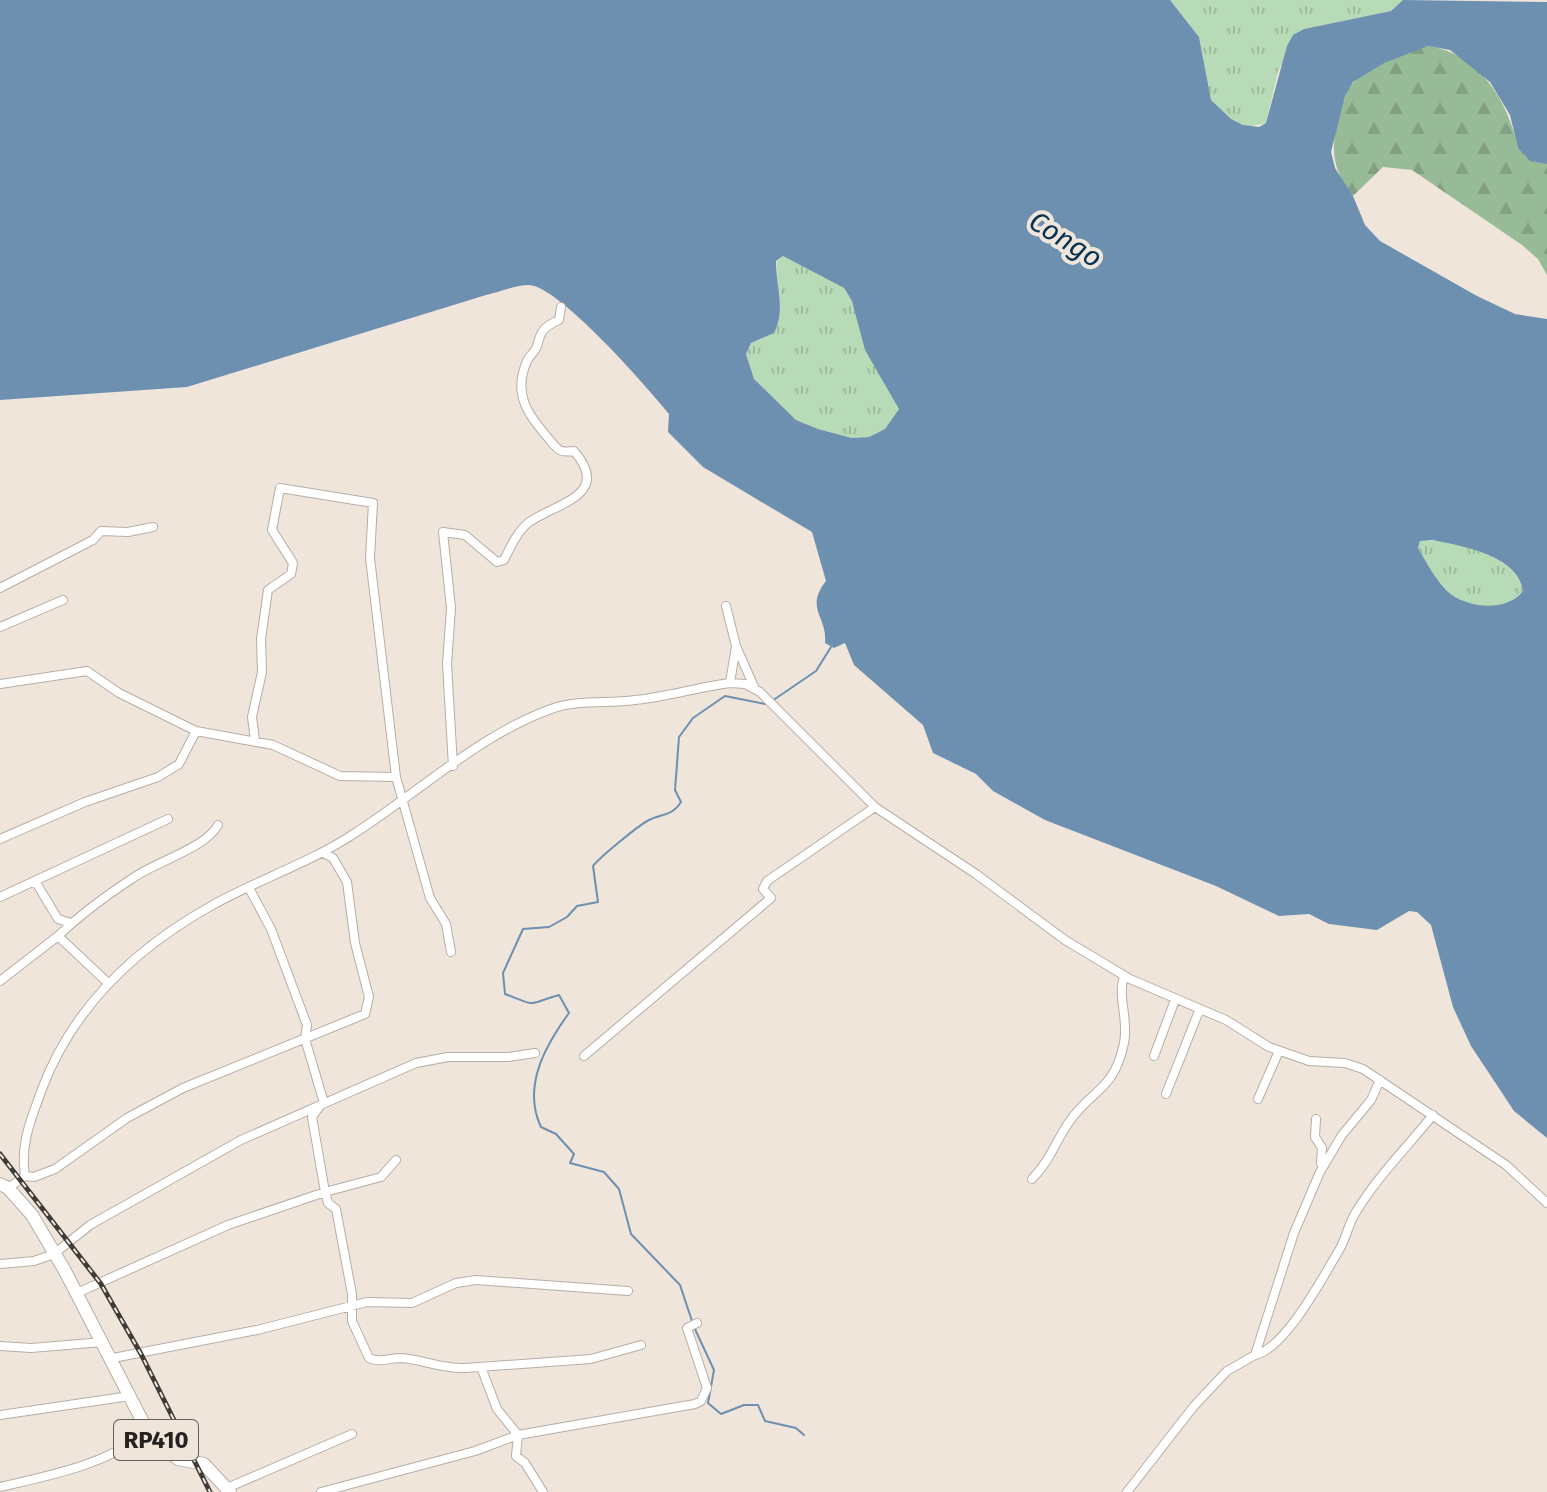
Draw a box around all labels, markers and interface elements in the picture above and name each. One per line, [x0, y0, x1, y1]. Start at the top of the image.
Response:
water label: Congo [1023, 204, 1108, 275]
road number: RP410 [114, 1420, 198, 1460]

